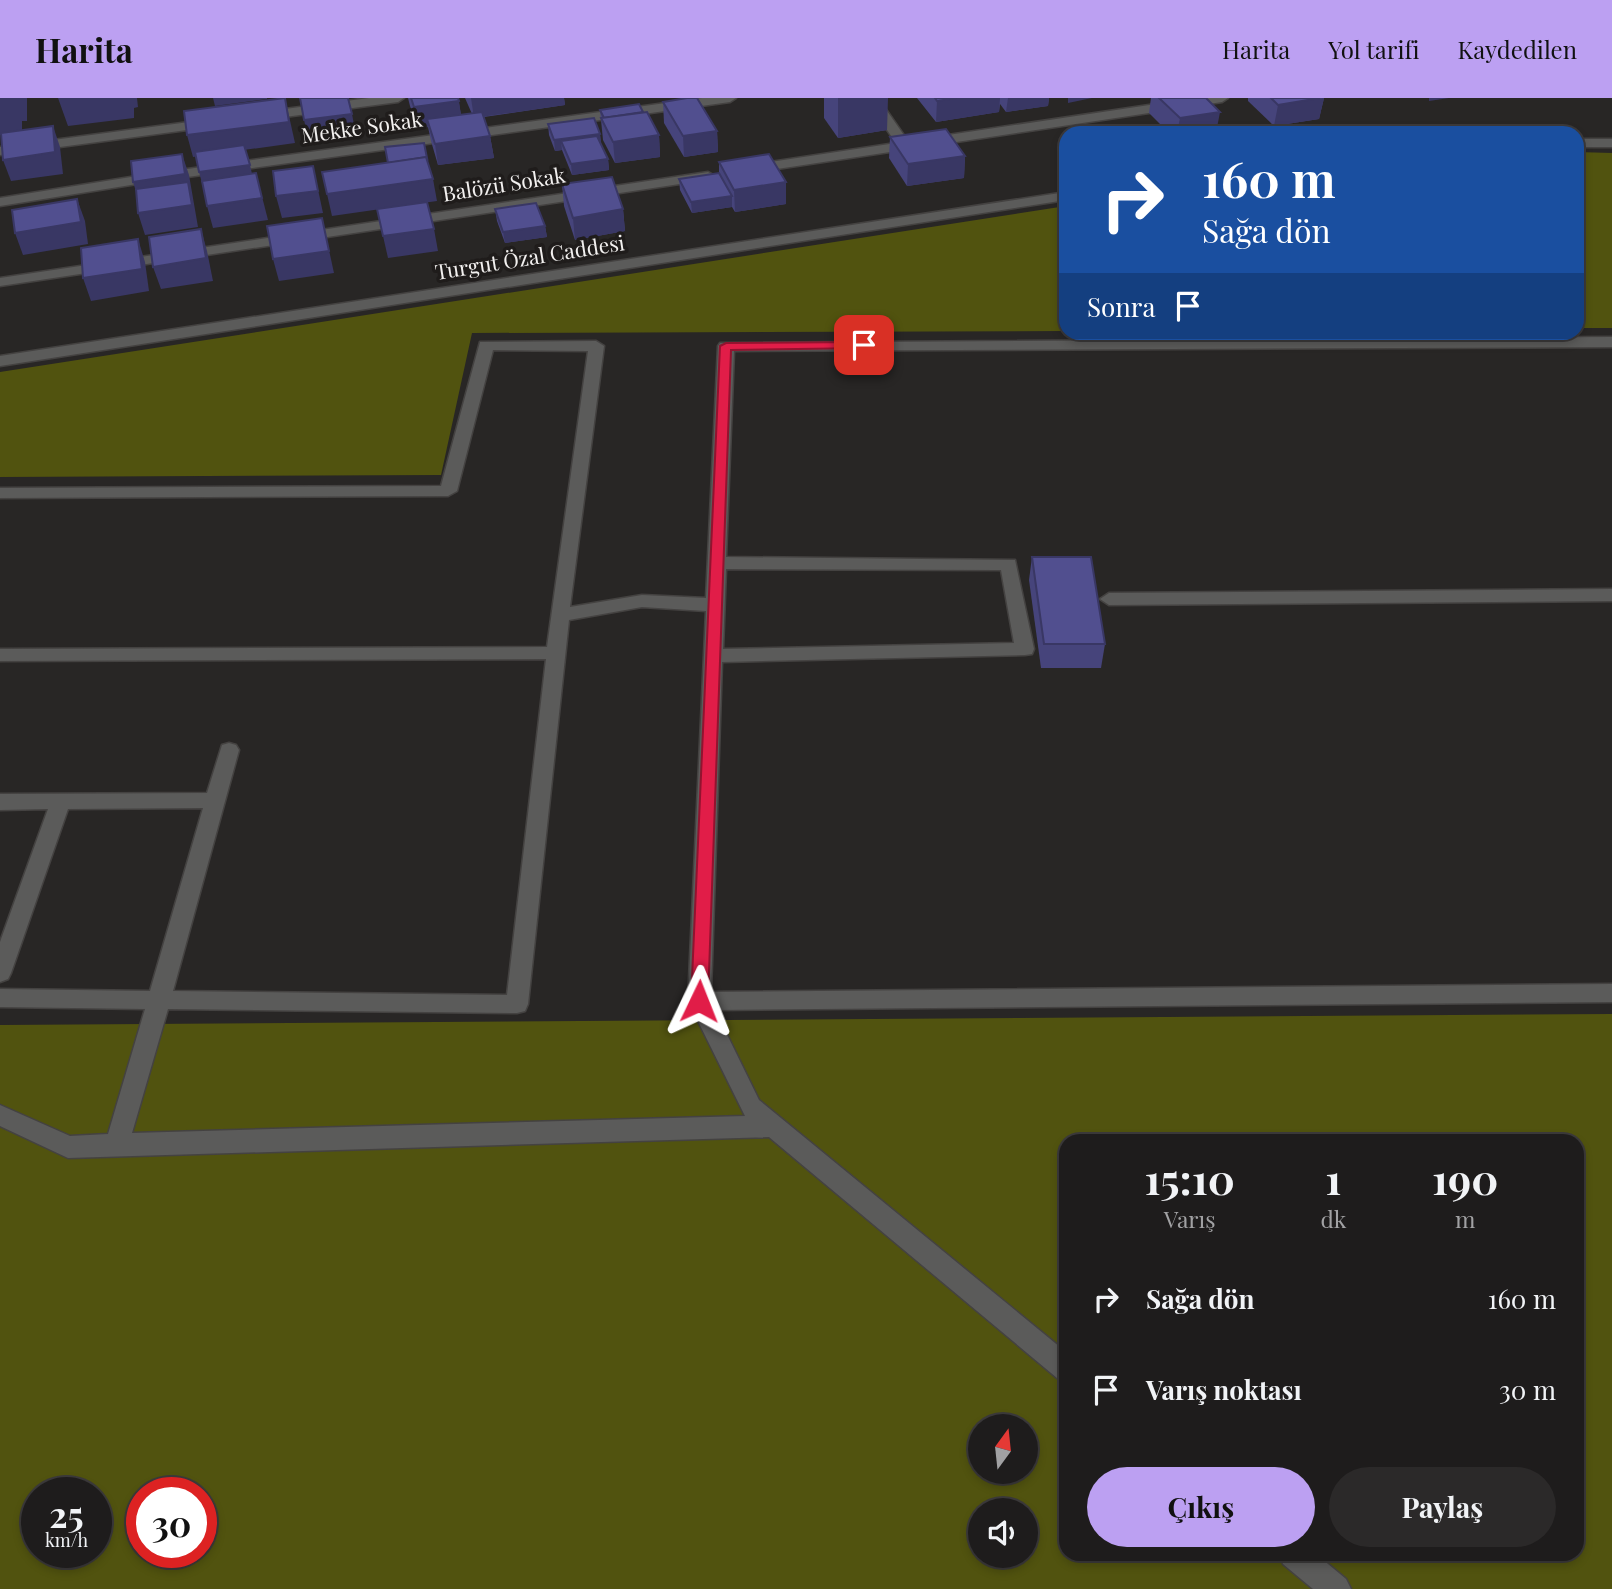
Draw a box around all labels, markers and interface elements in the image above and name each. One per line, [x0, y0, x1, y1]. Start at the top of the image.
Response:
text: Harita [35, 27, 133, 71]
text: Harita [1222, 33, 1290, 65]
text: Yol tarifi [1328, 33, 1419, 65]
text: Kaydedilen [1457, 33, 1577, 65]
street label: Mekke Sokak [299, 104, 425, 148]
text: 160 m [1202, 145, 1336, 210]
icon: right [1087, 154, 1178, 245]
street label: Balözü Sokak [440, 159, 568, 207]
text: Sağa dön [1202, 208, 1331, 251]
street label: Turgut Özal Caddesi [433, 227, 626, 285]
icon: arrive [1169, 287, 1207, 325]
text: Sonra [1087, 289, 1155, 324]
pin [834, 315, 894, 375]
icon: arrive [845, 326, 883, 364]
position arrow [662, 964, 736, 1038]
text: 15:10 [1145, 1150, 1235, 1206]
text: 1 [1325, 1150, 1341, 1206]
text: 190 [1432, 1150, 1498, 1206]
text: Varış [1164, 1203, 1216, 1234]
text: dk [1320, 1203, 1346, 1234]
text: m [1455, 1203, 1475, 1234]
icon: right [1087, 1280, 1125, 1318]
text: Sağa dön [1146, 1281, 1254, 1316]
text: 160 m [1488, 1281, 1556, 1316]
icon: arrive [1087, 1371, 1125, 1409]
text: Varış noktası [1146, 1372, 1302, 1407]
text: 30 m [1499, 1372, 1556, 1407]
north arrow [968, 1414, 1038, 1484]
map controls [968, 1414, 1038, 1568]
button: Çıkış [1087, 1467, 1315, 1547]
button: Paylaş [1329, 1467, 1556, 1547]
speed limit sign: 30 [126, 1477, 217, 1568]
text: 25 [49, 1490, 84, 1537]
button: sound [968, 1498, 1038, 1568]
text: km/h [45, 1528, 88, 1552]

